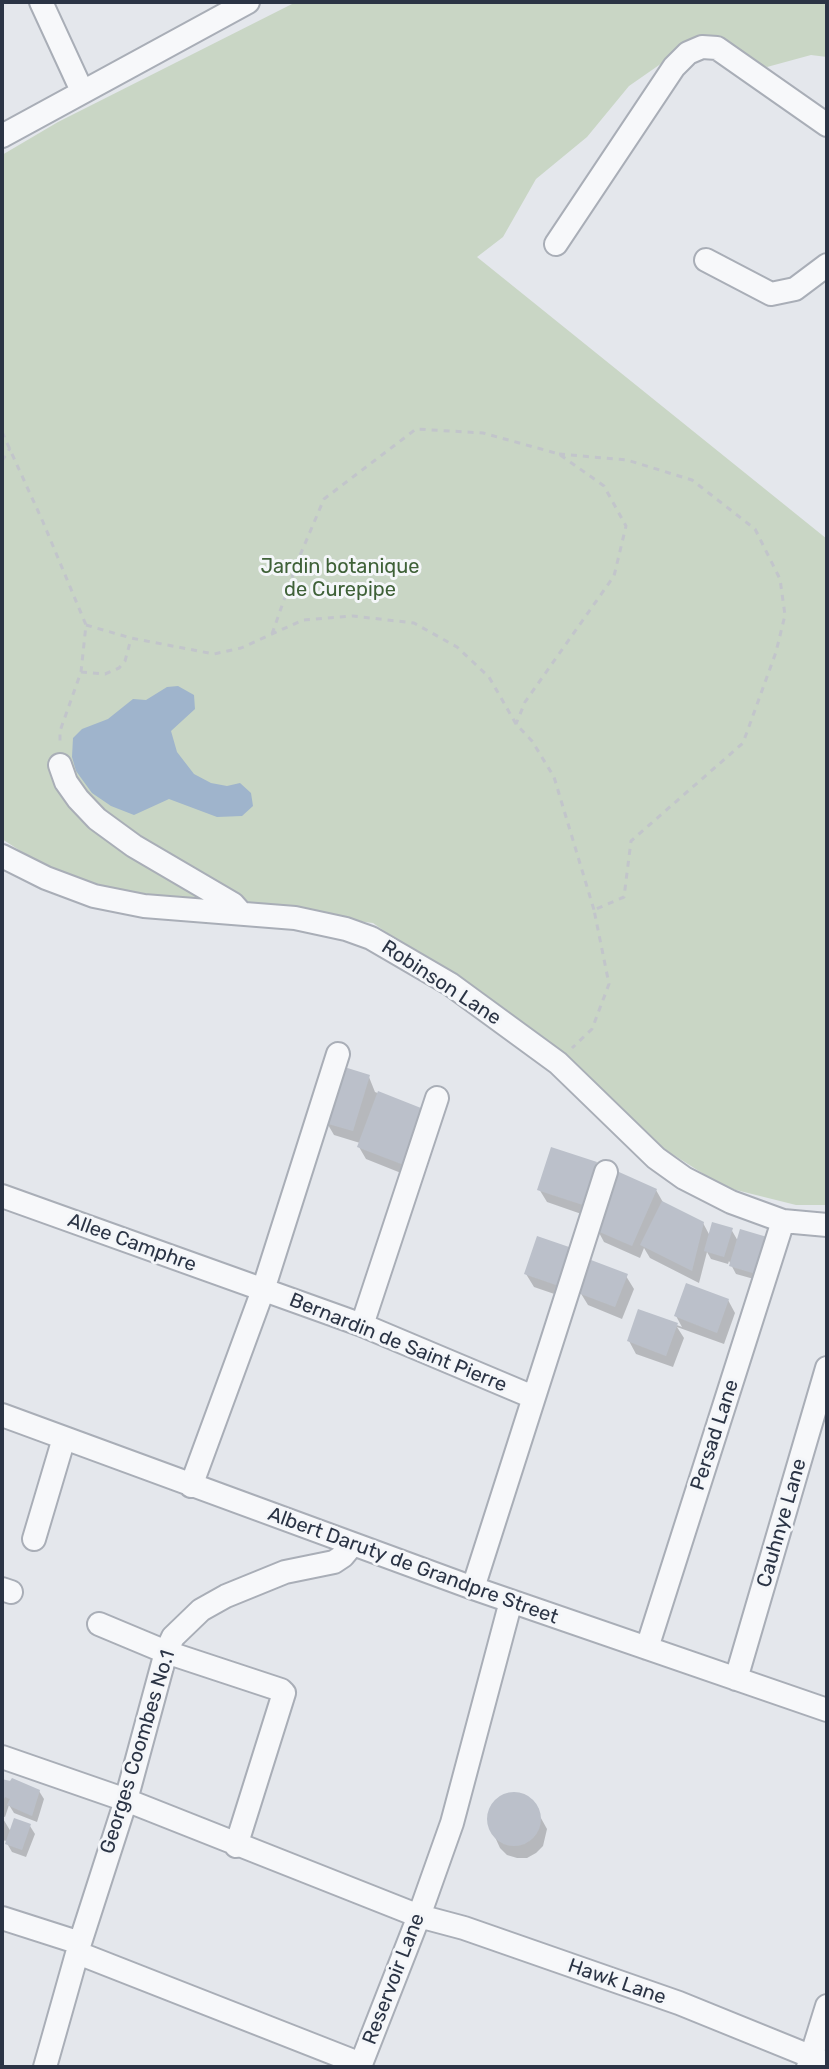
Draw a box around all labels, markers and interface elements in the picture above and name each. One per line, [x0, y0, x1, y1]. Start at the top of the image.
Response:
park label: Jardin botanique de Curepipe [260, 555, 420, 602]
street label: Robinson Lane [377, 935, 505, 1031]
street label: Allee Camphre [64, 1209, 200, 1277]
street label: Bernardin de Saint Pierre [286, 1288, 510, 1398]
street label: Persad Lane [686, 1377, 744, 1493]
street label: Cauhnye Lane [752, 1456, 812, 1590]
street label: Albert Daruty de Grandpre Street [265, 1502, 561, 1630]
street label: Georges Coombes No.1 [96, 1647, 180, 1857]
street label: Reservoir Lane [358, 1910, 430, 2048]
street label: Hawk Lane [565, 1954, 669, 2010]

